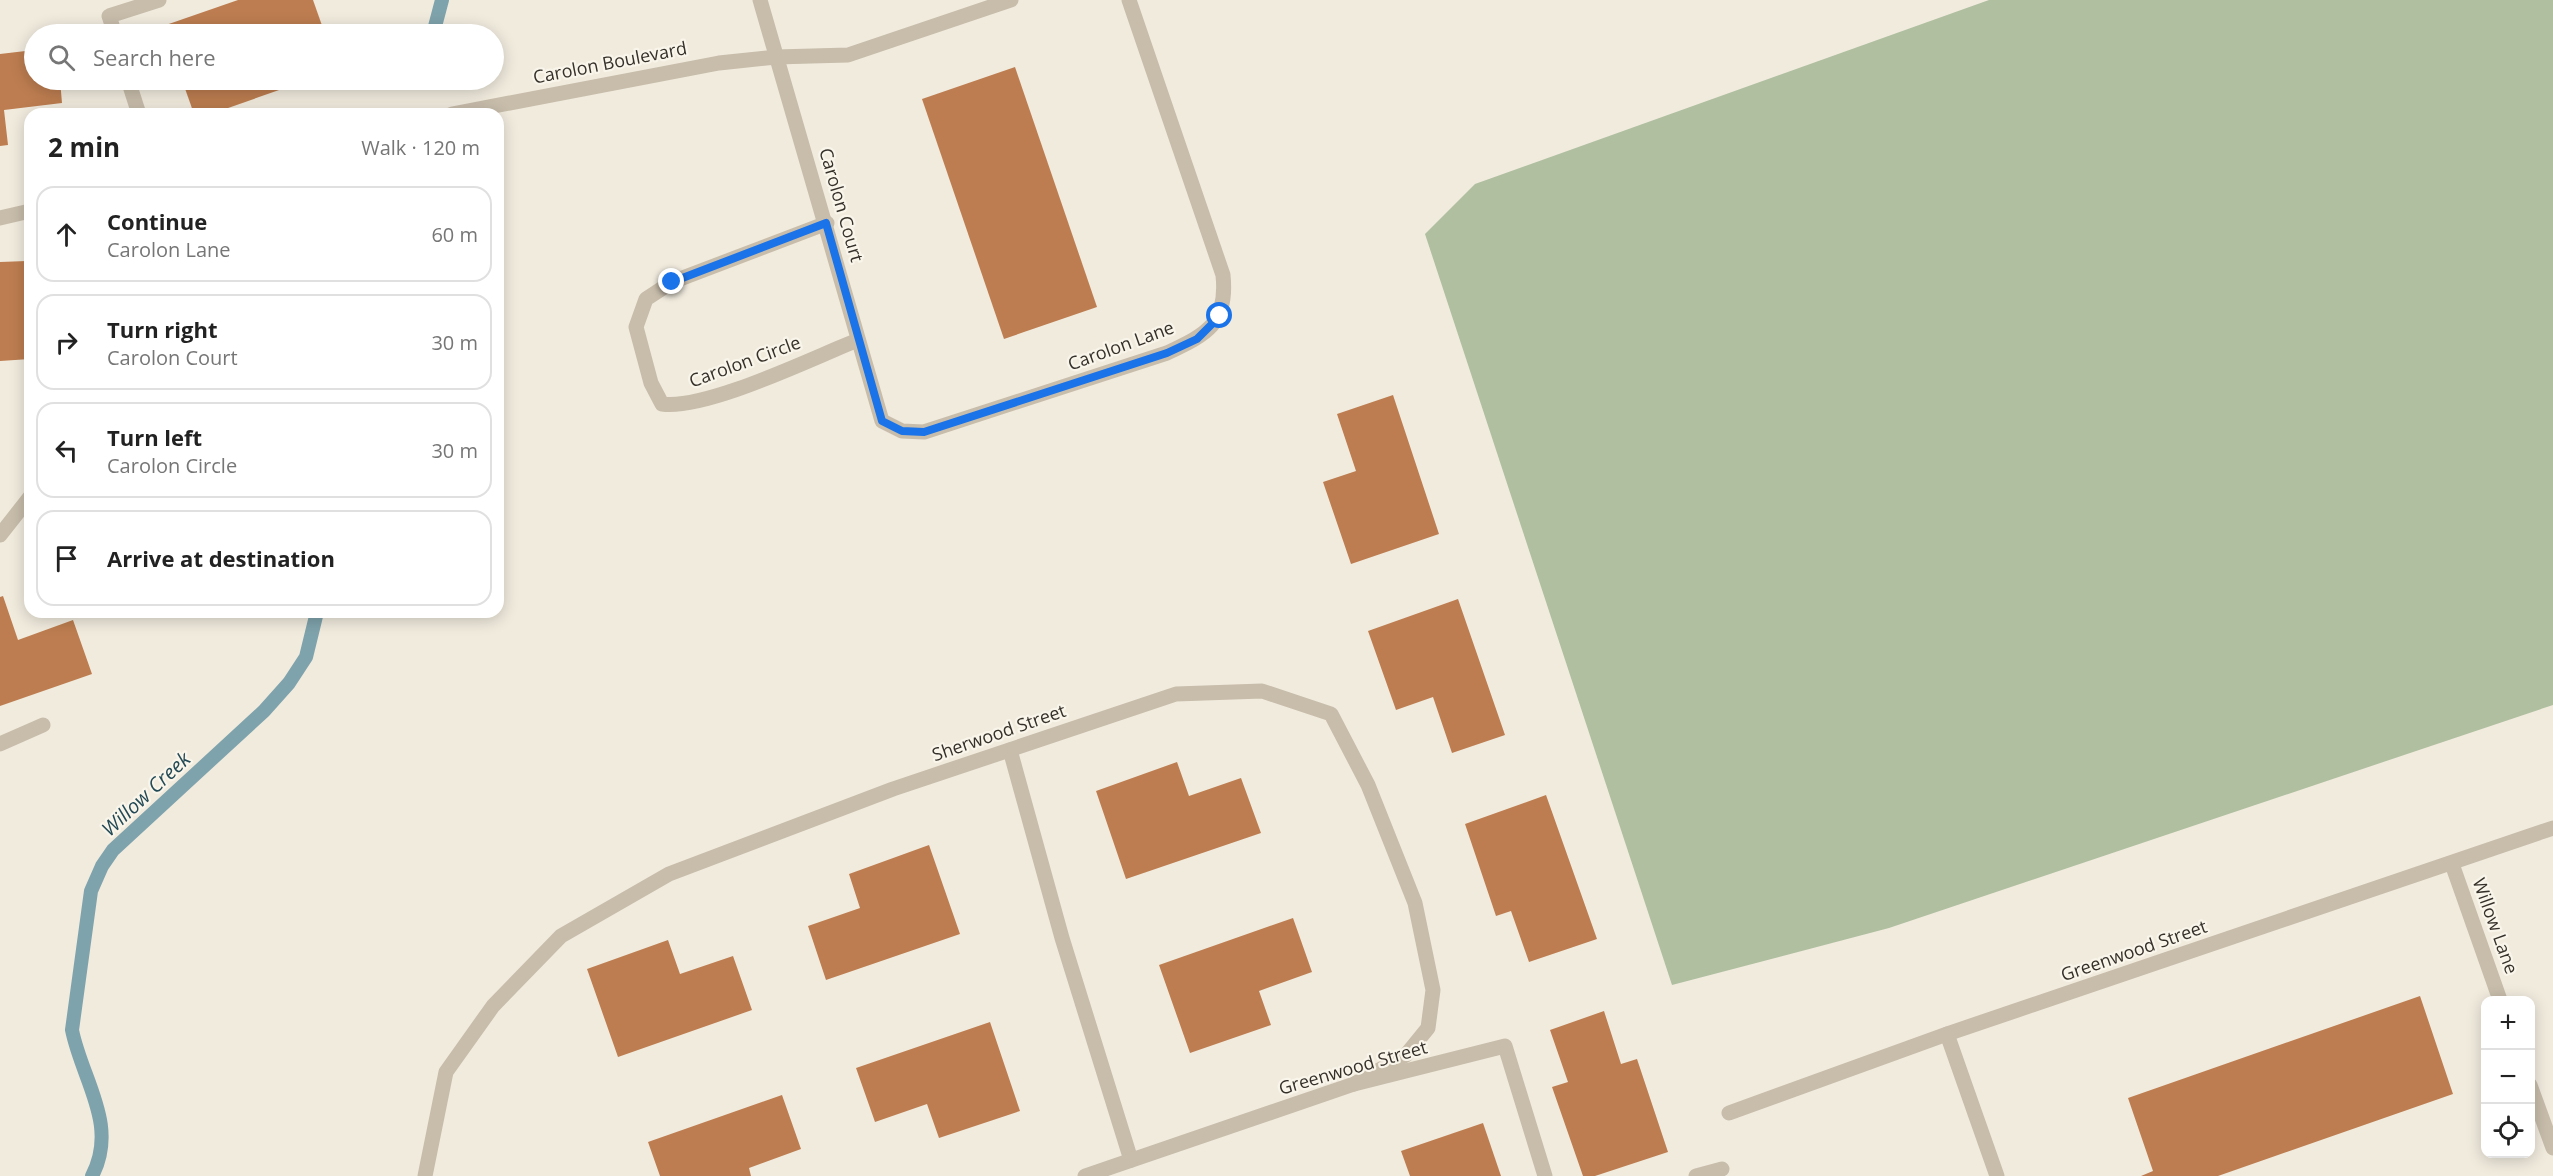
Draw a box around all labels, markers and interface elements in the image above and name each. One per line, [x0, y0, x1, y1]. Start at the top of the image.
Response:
search box [24, 24, 504, 90]
street label: Carolon Boulevard [531, 35, 689, 89]
icon: search [45, 41, 78, 74]
text: Search here [93, 42, 216, 72]
text: 2 min [48, 129, 120, 165]
text: Walk · 120 m [361, 134, 480, 161]
street label: Carolon Court [814, 145, 870, 265]
text: Continue [107, 206, 207, 236]
icon: ahead [50, 218, 83, 251]
text: 60 m [431, 221, 478, 248]
text: Carolon Lane [107, 236, 231, 263]
route end [658, 268, 684, 294]
route start [1206, 302, 1232, 328]
text: Turn right [107, 314, 218, 344]
street label: Carolon Lane [1064, 315, 1177, 375]
icon: right [50, 326, 83, 359]
text: 30 m [431, 329, 478, 356]
street label: Carolon Circle [686, 330, 804, 392]
text: Carolon Court [107, 344, 238, 371]
text: Turn left [107, 422, 202, 452]
icon: left [50, 434, 83, 467]
text: 30 m [431, 437, 478, 464]
text: Carolon Circle [107, 452, 237, 479]
icon: arrive [50, 542, 83, 575]
text: Arrive at destination [107, 543, 335, 573]
street label: Sherwood Street [929, 698, 1069, 766]
water label: Willow Creek [95, 745, 197, 842]
street label: Willow Lane [2468, 874, 2524, 977]
street label: Greenwood Street [2057, 914, 2210, 986]
map controls [2481, 996, 2535, 1158]
button: + [2481, 996, 2535, 1050]
street label: Greenwood Street [1276, 1034, 1430, 1100]
button: − [2481, 1050, 2535, 1104]
button: locate [2481, 1104, 2535, 1158]

